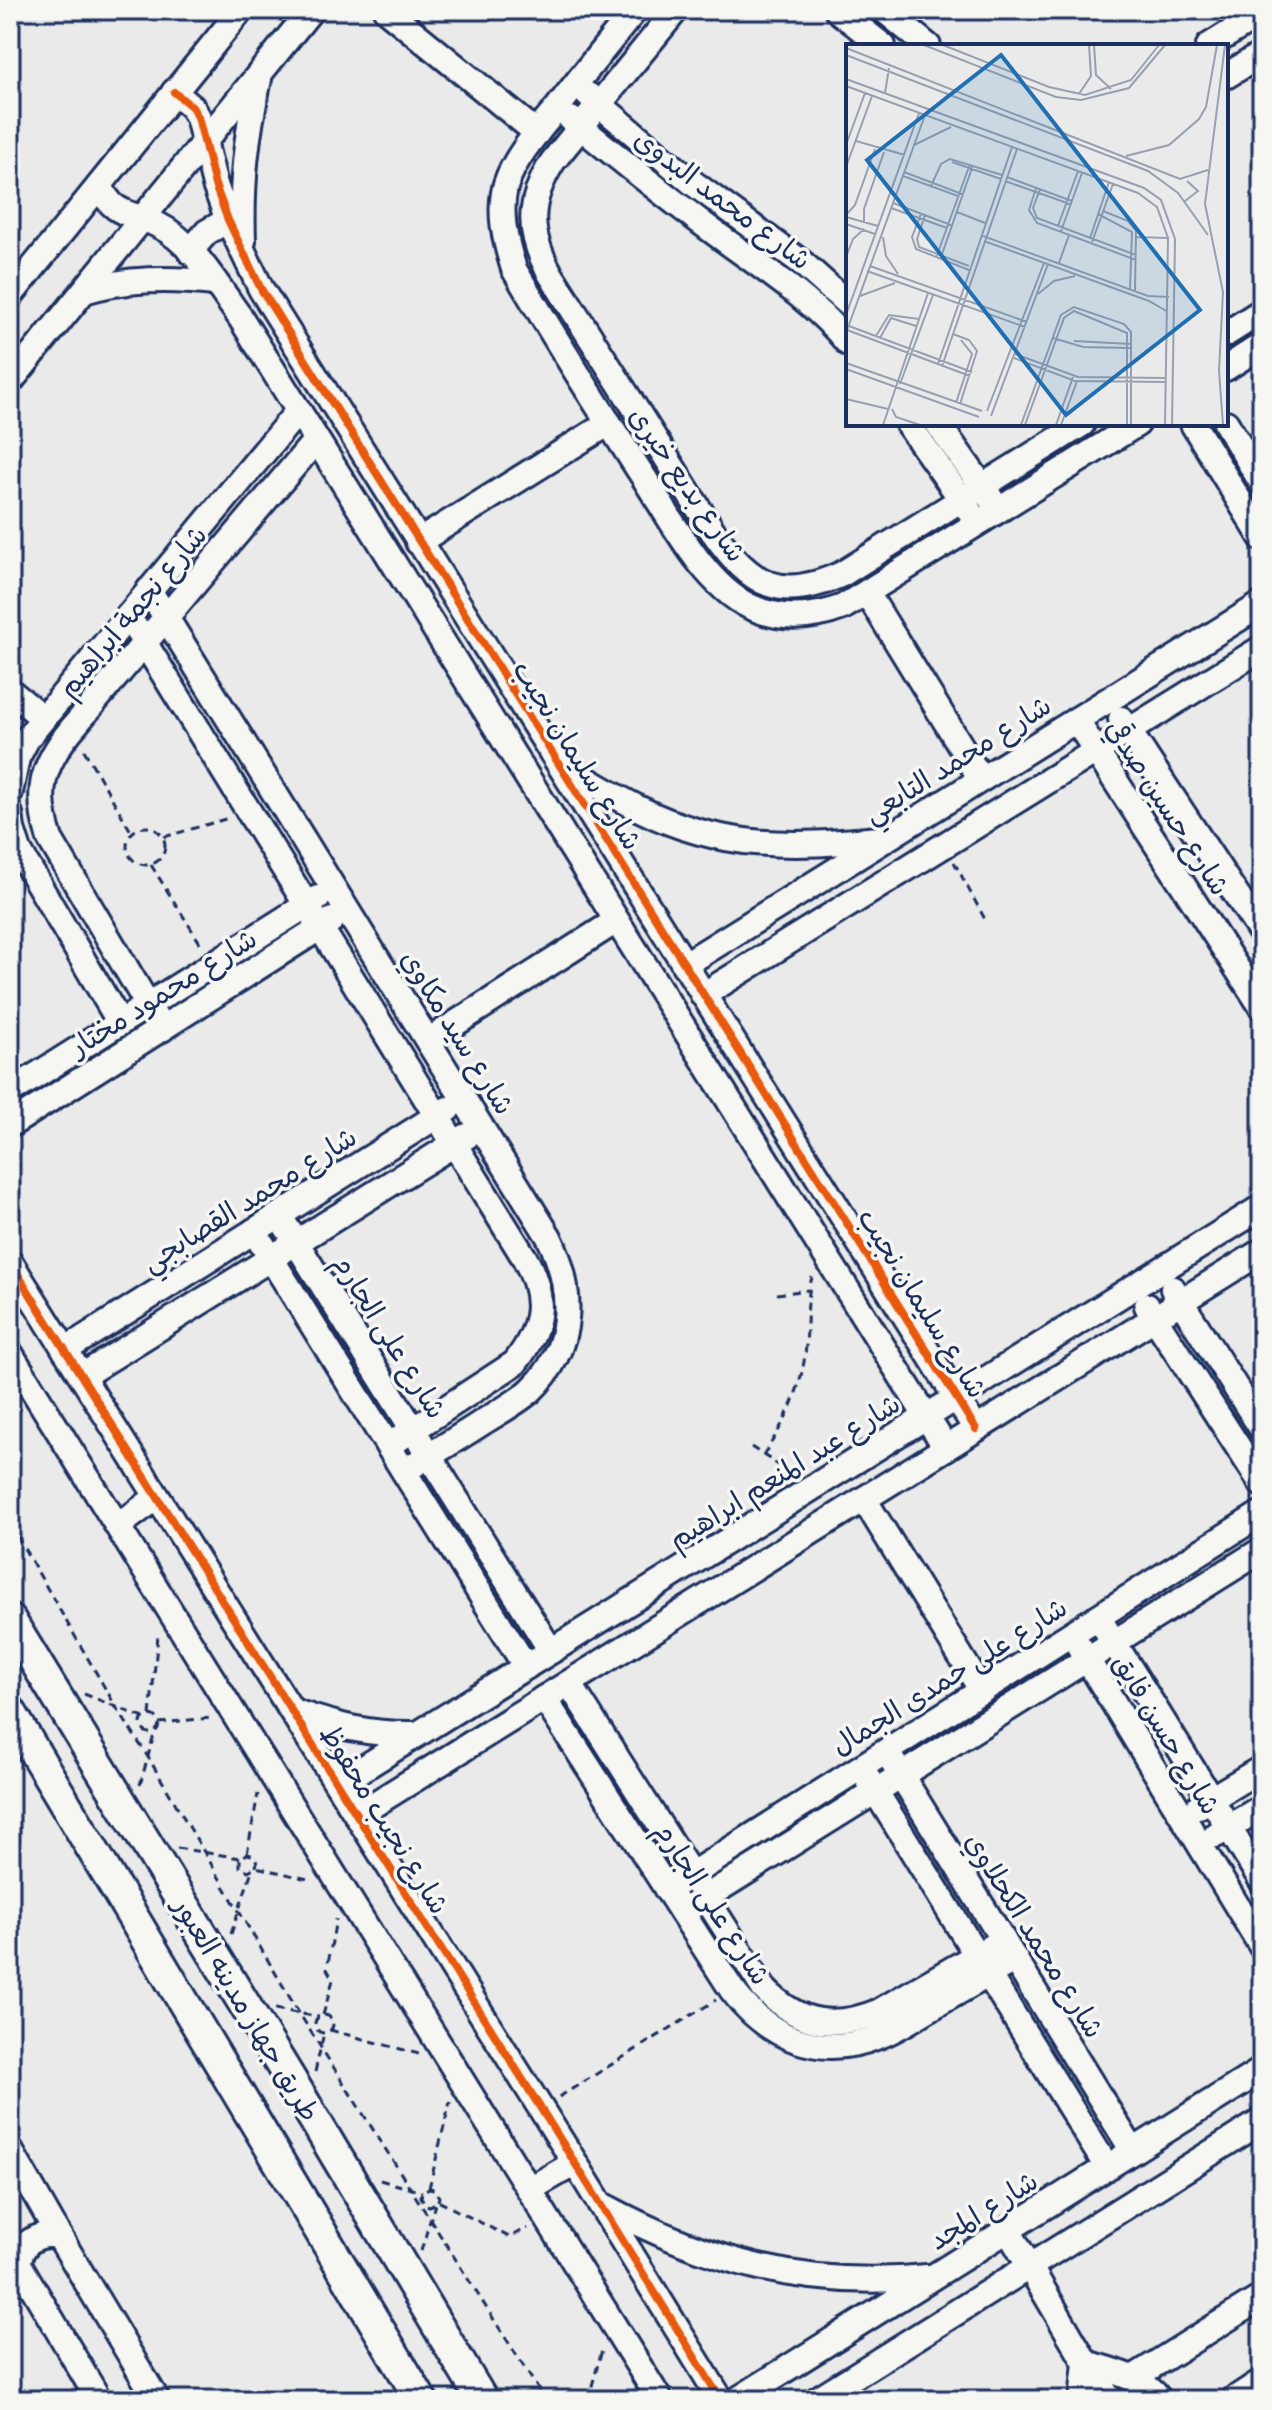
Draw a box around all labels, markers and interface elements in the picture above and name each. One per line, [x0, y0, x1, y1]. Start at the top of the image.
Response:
inset map [846, 44, 1228, 426]
street label: شارع محمد البدوى [626, 121, 819, 279]
street label: شارع بديع خيرى [619, 399, 755, 570]
street label: شارع نجمة ابراهيم [49, 517, 218, 707]
street label: شارع سليمان نجيب [503, 653, 651, 858]
street label: شارع محمد التابعي [856, 687, 1061, 837]
street label: شارع حسين صدقي [1095, 712, 1238, 904]
street label: شارع محمود مختار [61, 920, 264, 1067]
street label: شارع سيد مكاوي [390, 943, 523, 1123]
street label: شارع محمد القصابجي [135, 1118, 367, 1286]
street label: شارع سليمان نجيب [848, 1201, 996, 1406]
street label: شارع على الجارم [322, 1247, 455, 1427]
street label: شارع عبد المنعم ابراهيم [661, 1385, 909, 1560]
street label: شارع على حمدى الجمال [824, 1589, 1075, 1765]
street label: شارع حسن فايق [1103, 1647, 1229, 1822]
street label: شارع نجيب محفوظ [310, 1717, 458, 1922]
street label: شارع على الجارم [643, 1815, 779, 1994]
street label: شارع محمد الكحلاوي [955, 1825, 1113, 2046]
street label: طريق جهاز مدينه العبور [165, 1888, 328, 2128]
street label: شارع المجد [922, 2162, 1045, 2259]

